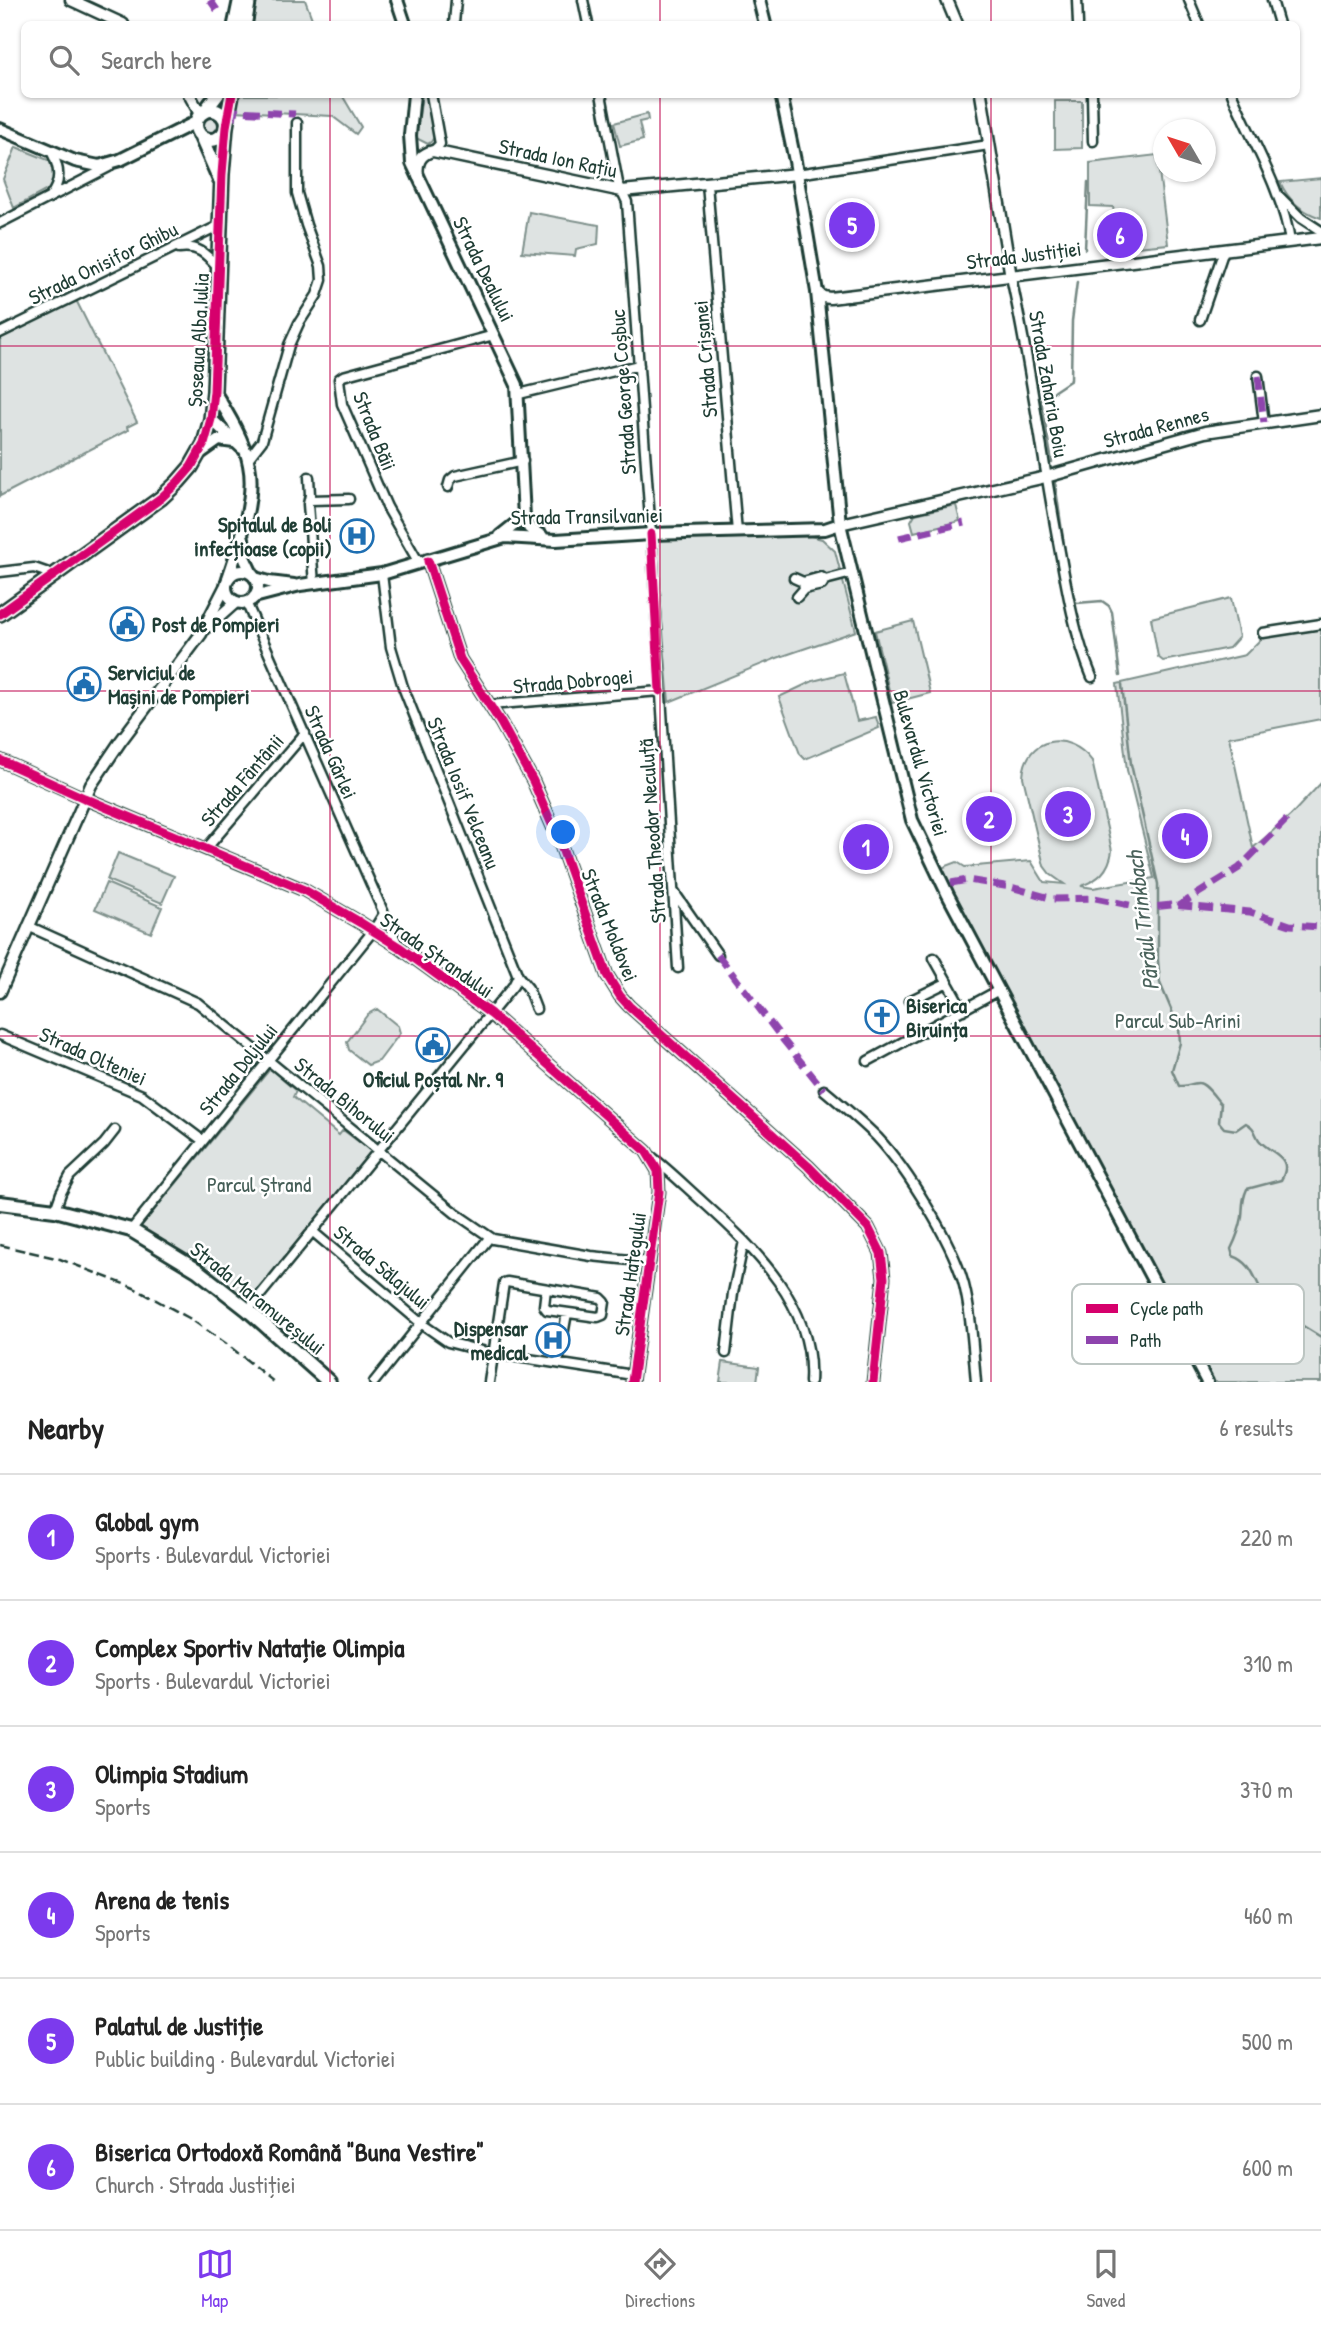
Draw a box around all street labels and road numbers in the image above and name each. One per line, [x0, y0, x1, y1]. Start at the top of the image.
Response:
street label: Strada Ion Rațiu [496, 131, 620, 185]
street label: Strada Dealului [446, 212, 522, 326]
street label: Strada Onisifor Ghibu [24, 214, 183, 312]
street label: Strada Justiției [965, 234, 1083, 276]
street label: Șoseaua Alba Iulia [180, 273, 216, 407]
street label: Strada Crișanei [685, 299, 725, 419]
street label: Strada George Coșbuc [603, 308, 643, 475]
street label: Strada Zaharia Boiu [1022, 308, 1076, 460]
street label: Strada Băii [346, 387, 404, 475]
street label: Strada Rennes [1100, 399, 1212, 455]
street label: Strada Transilvaniei [511, 500, 663, 532]
street label: Strada Dobrogei [512, 661, 634, 701]
street label: Bulevardul Victoriei [886, 686, 956, 840]
street label: Strada Gârlei [298, 701, 364, 803]
street label: Strada Iosif Velceanu [420, 713, 508, 874]
street label: Strada Fântânii [194, 727, 290, 833]
street label: Strada Theodor Neculuță [631, 738, 673, 924]
street label: Strada Moldovei [574, 864, 646, 986]
street label: Strada Ștrandului [374, 905, 500, 1005]
street label: Strada Doljului [192, 1017, 284, 1121]
street label: Strada Olteniei [35, 1019, 151, 1093]
street label: Strada Bihorului [288, 1050, 402, 1150]
street label: Strada Hațegului [607, 1210, 653, 1338]
street label: Strada Sălajului [327, 1218, 437, 1316]
street label: Strada Maramureșului [184, 1235, 332, 1361]

